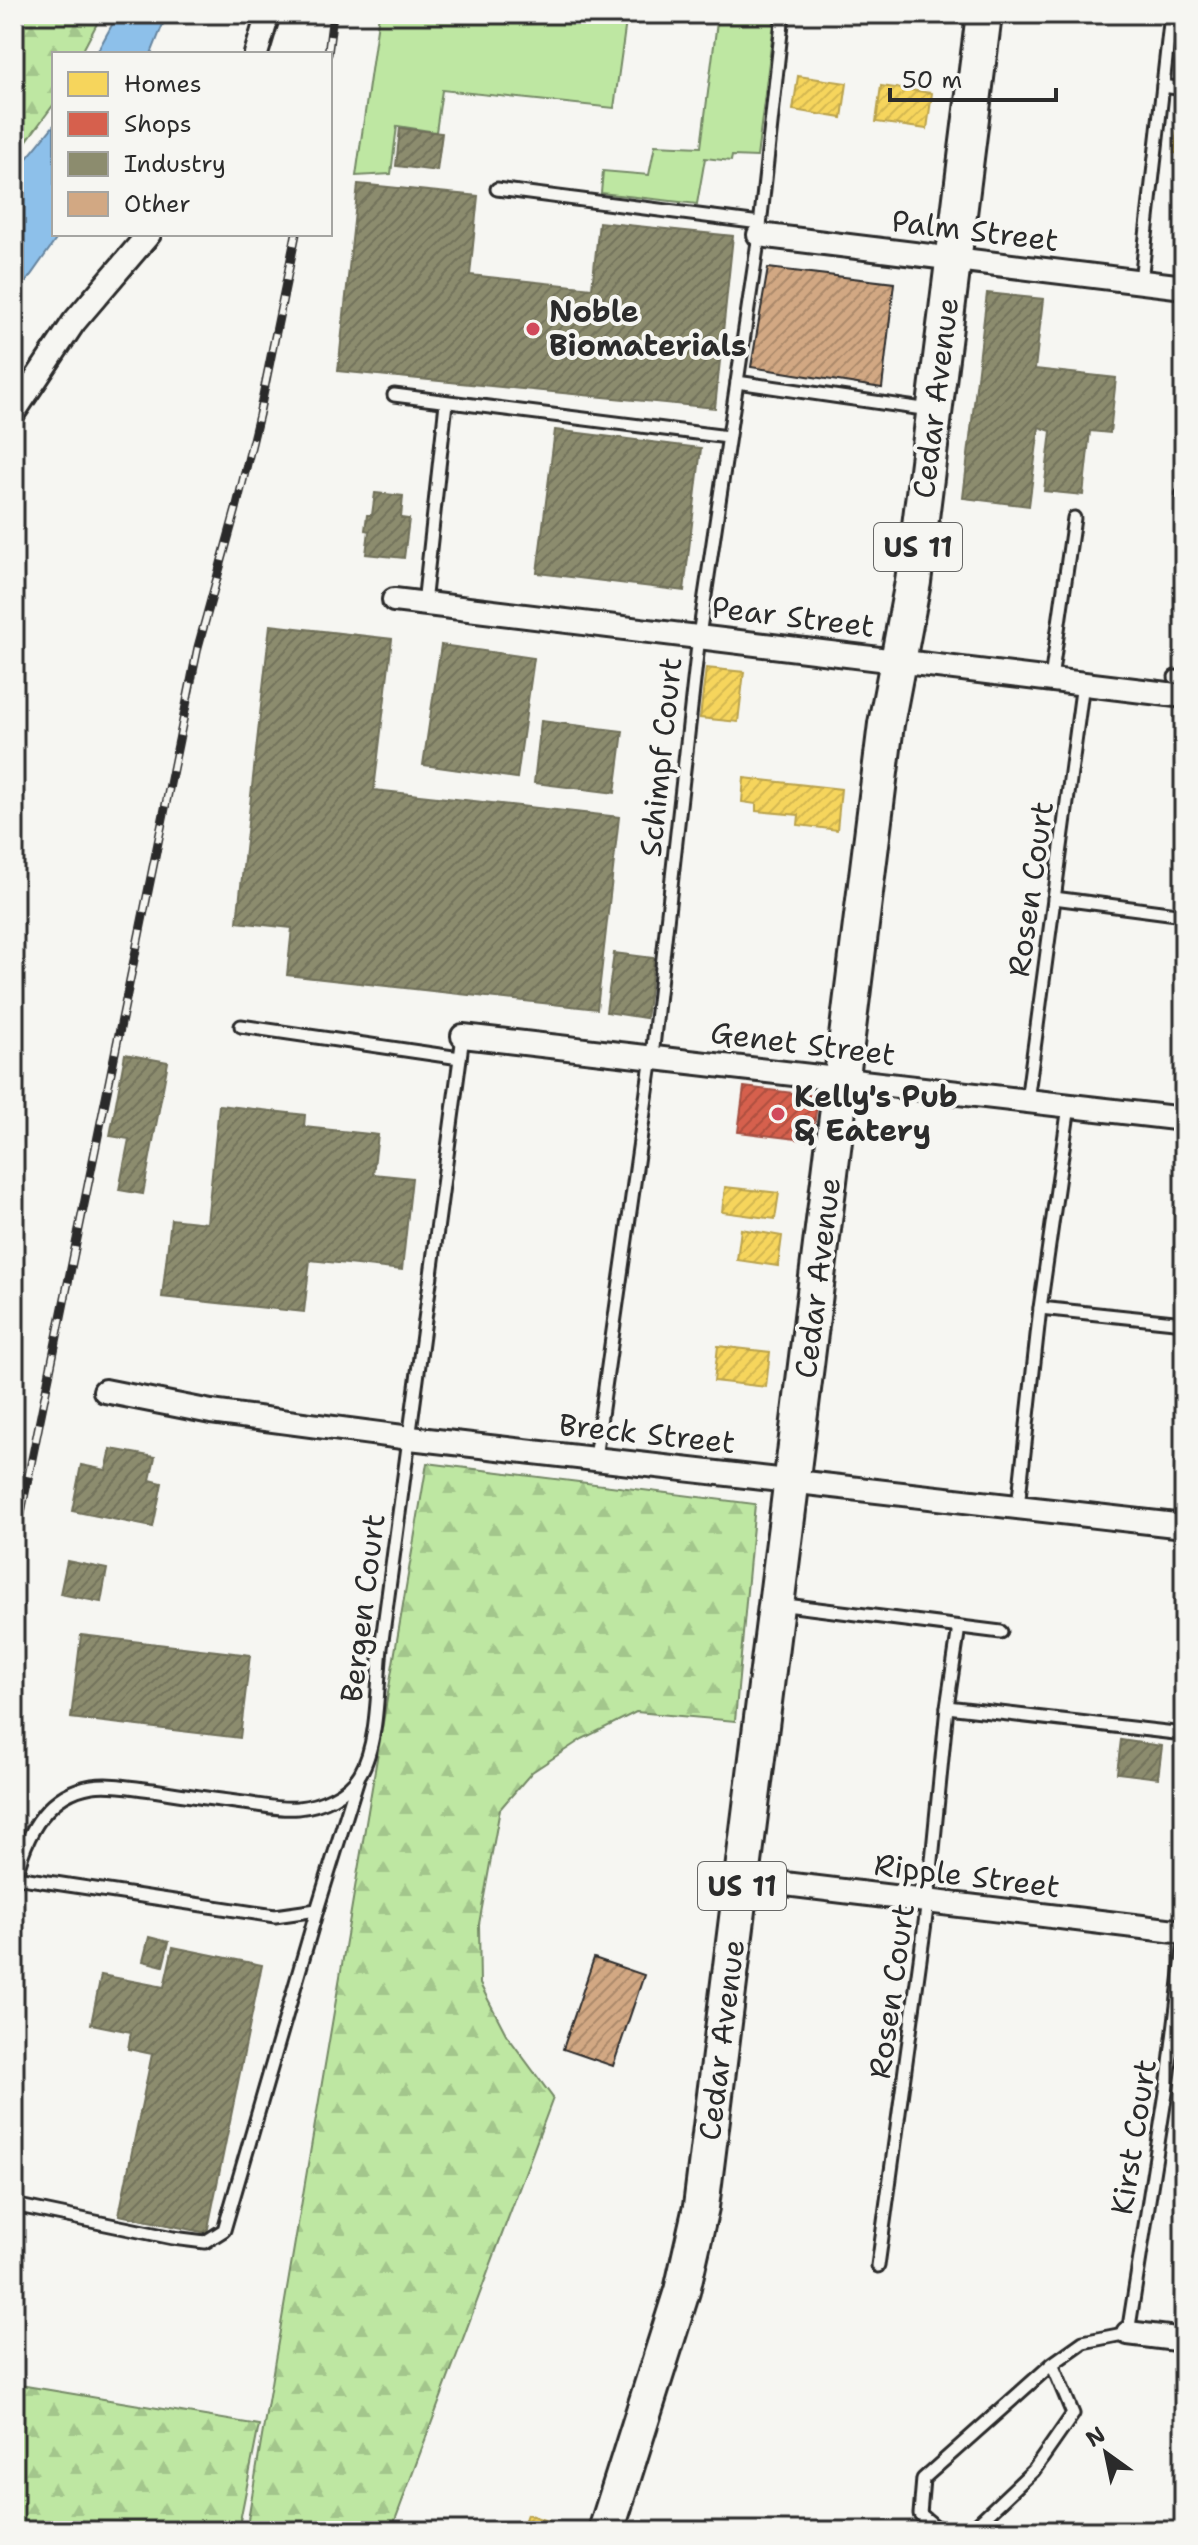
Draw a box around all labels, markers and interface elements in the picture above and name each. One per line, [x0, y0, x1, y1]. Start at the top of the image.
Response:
legend [52, 52, 332, 236]
scale bar [890, 52, 1056, 102]
text: 50 m [902, 64, 962, 96]
text: Homes [124, 68, 202, 100]
text: Shops [124, 108, 192, 140]
text: Industry [124, 148, 226, 180]
text: Other [124, 188, 191, 220]
street label: Palm Street [889, 200, 1061, 261]
place label: Noble Biomaterials [549, 291, 747, 366]
street label: Cedar Avenue [903, 295, 968, 501]
marker: Noble Biomaterials [524, 320, 542, 338]
road number: US 11 [874, 523, 962, 571]
street label: Pear Street [709, 586, 877, 647]
street label: Schimpf Court [630, 655, 691, 859]
street label: Rosen Court [998, 799, 1063, 979]
street label: Genet Street [708, 1012, 898, 1075]
place label: Kelly's Pub & Eatery [794, 1076, 958, 1151]
marker: Kelly's Pub & Eatery [769, 1105, 787, 1123]
street label: Cedar Avenue [785, 1175, 850, 1381]
street label: Breck Street [557, 1404, 737, 1463]
street label: Bergen Court [331, 1511, 394, 1705]
street label: Ripple Street [872, 1844, 1062, 1907]
road number: US 11 [698, 1862, 786, 1910]
street label: Rosen Court [859, 1901, 924, 2081]
street label: Cedar Avenue [689, 1937, 754, 2143]
street label: Kirst Court [1101, 2056, 1166, 2218]
north arrow [1066, 2413, 1146, 2493]
text: N [1080, 2420, 1111, 2454]

